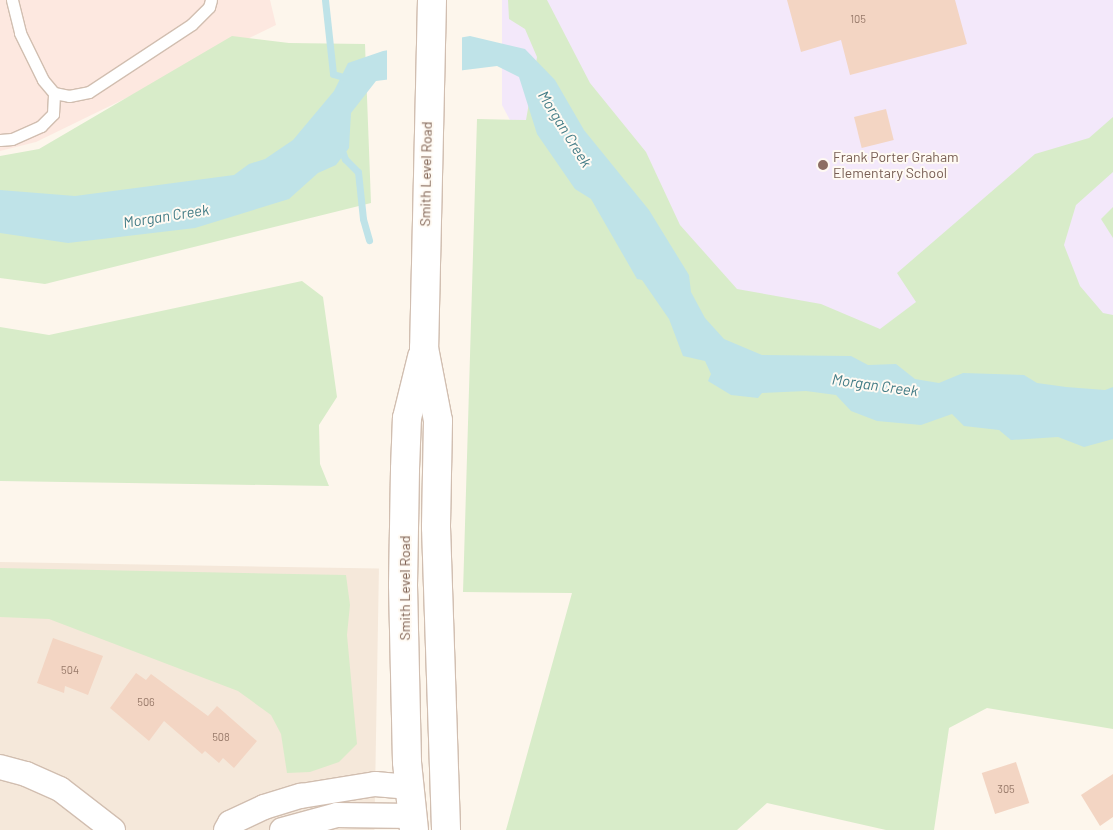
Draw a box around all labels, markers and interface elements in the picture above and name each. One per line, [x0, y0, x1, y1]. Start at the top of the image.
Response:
house number: 105 [850, 12, 866, 26]
water label: Morgan Creek [534, 87, 596, 171]
street label: Smith Level Road [417, 121, 435, 227]
place label: Frank Porter Graham Elementary School [833, 149, 959, 182]
marker: Frank Porter Graham Elementary School [817, 159, 829, 171]
water label: Morgan Creek [122, 200, 210, 232]
water label: Morgan Creek [831, 370, 919, 400]
street label: Smith Level Road [397, 536, 413, 640]
house number: 504 [61, 663, 79, 677]
house number: 506 [137, 695, 155, 709]
house number: 508 [212, 730, 230, 744]
house number: 305 [997, 782, 1015, 796]

